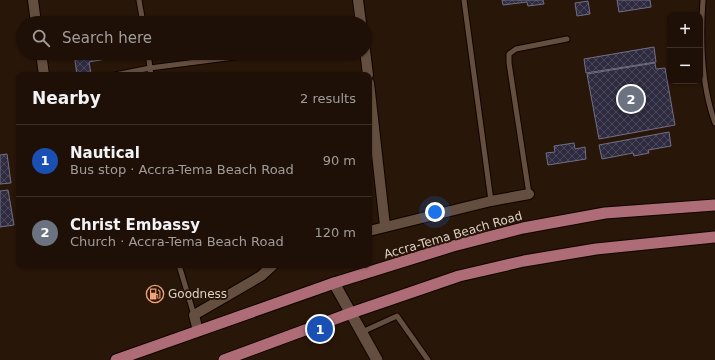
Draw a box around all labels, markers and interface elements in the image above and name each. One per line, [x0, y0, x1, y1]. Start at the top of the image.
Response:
map controls [667, 12, 703, 84]
button: + [667, 12, 703, 48]
search box [16, 16, 372, 60]
icon: search [30, 27, 52, 49]
text: Search here [62, 29, 152, 47]
button: − [667, 48, 703, 84]
pin: 2 [618, 84, 644, 114]
text: Nearby [32, 88, 101, 108]
text: 2 results [300, 91, 356, 106]
text: Nautical [70, 144, 140, 162]
text: 1 [40, 153, 50, 168]
text: 90 m [323, 153, 356, 168]
text: Bus stop · Accra-Tema Beach Road [70, 162, 294, 177]
your location [425, 202, 445, 222]
street label: Accra-Tema Beach Road [382, 209, 524, 261]
text: Christ Embassy [70, 216, 200, 234]
text: 2 [40, 225, 50, 240]
text: 120 m [314, 225, 356, 240]
text: Church · Accra-Tema Beach Road [70, 234, 284, 249]
fuel station icon: Goodness [145, 284, 165, 304]
place label: Goodness [168, 287, 227, 301]
pin: 1 [307, 314, 333, 344]

